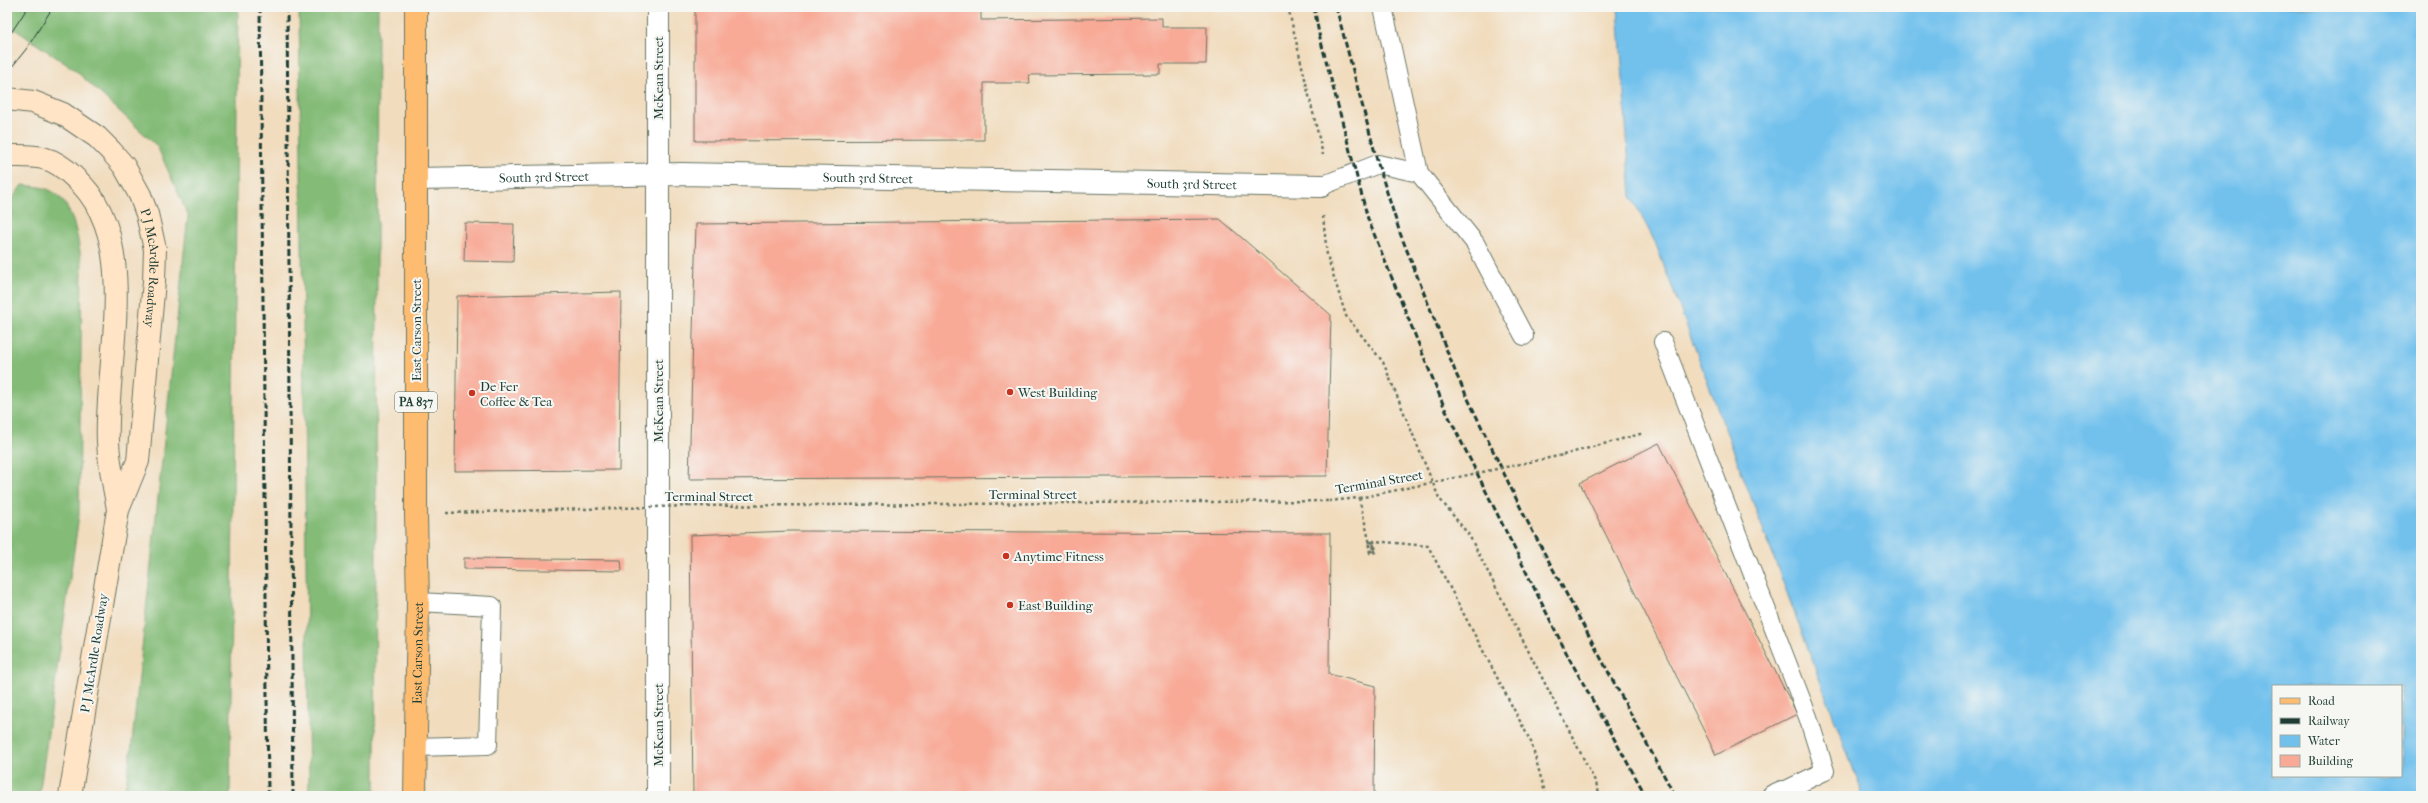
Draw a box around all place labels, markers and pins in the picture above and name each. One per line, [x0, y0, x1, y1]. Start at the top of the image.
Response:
place label: De Fer Coffee & Tea [480, 379, 553, 409]
place label: West Building [1017, 385, 1098, 400]
marker: West Building [1005, 387, 1015, 397]
marker: De Fer Coffee & Tea [467, 388, 477, 398]
place label: Anytime Fitness [1013, 549, 1104, 564]
marker: Anytime Fitness [1001, 551, 1011, 561]
place label: East Building [1018, 598, 1094, 613]
marker: East Building [1005, 600, 1015, 610]

